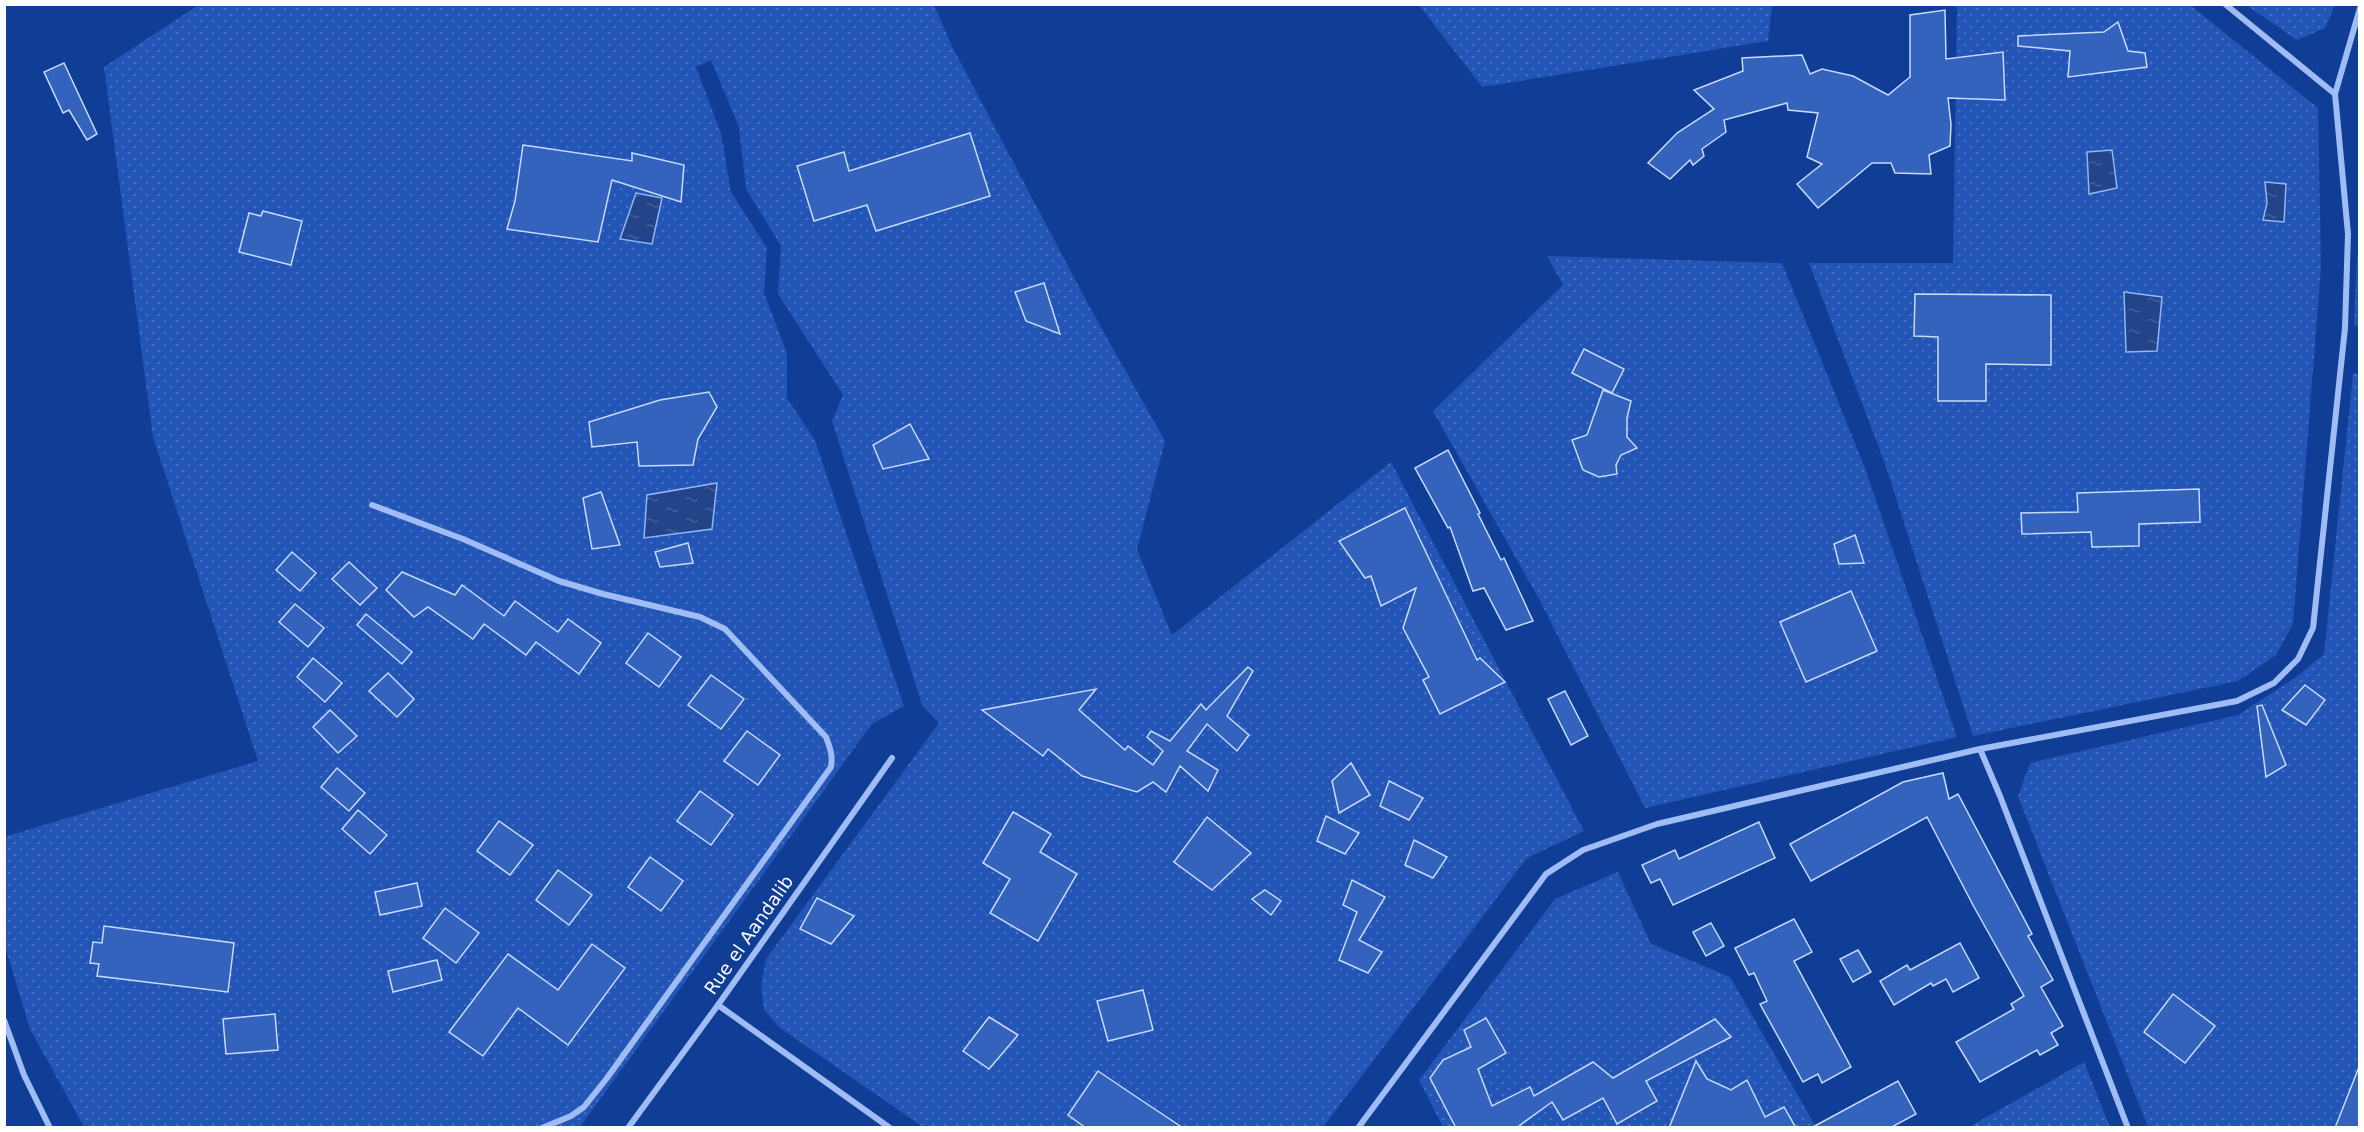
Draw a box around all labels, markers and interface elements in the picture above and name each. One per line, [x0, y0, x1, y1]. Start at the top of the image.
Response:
street label: Rue el Aandalib [700, 871, 797, 998]

